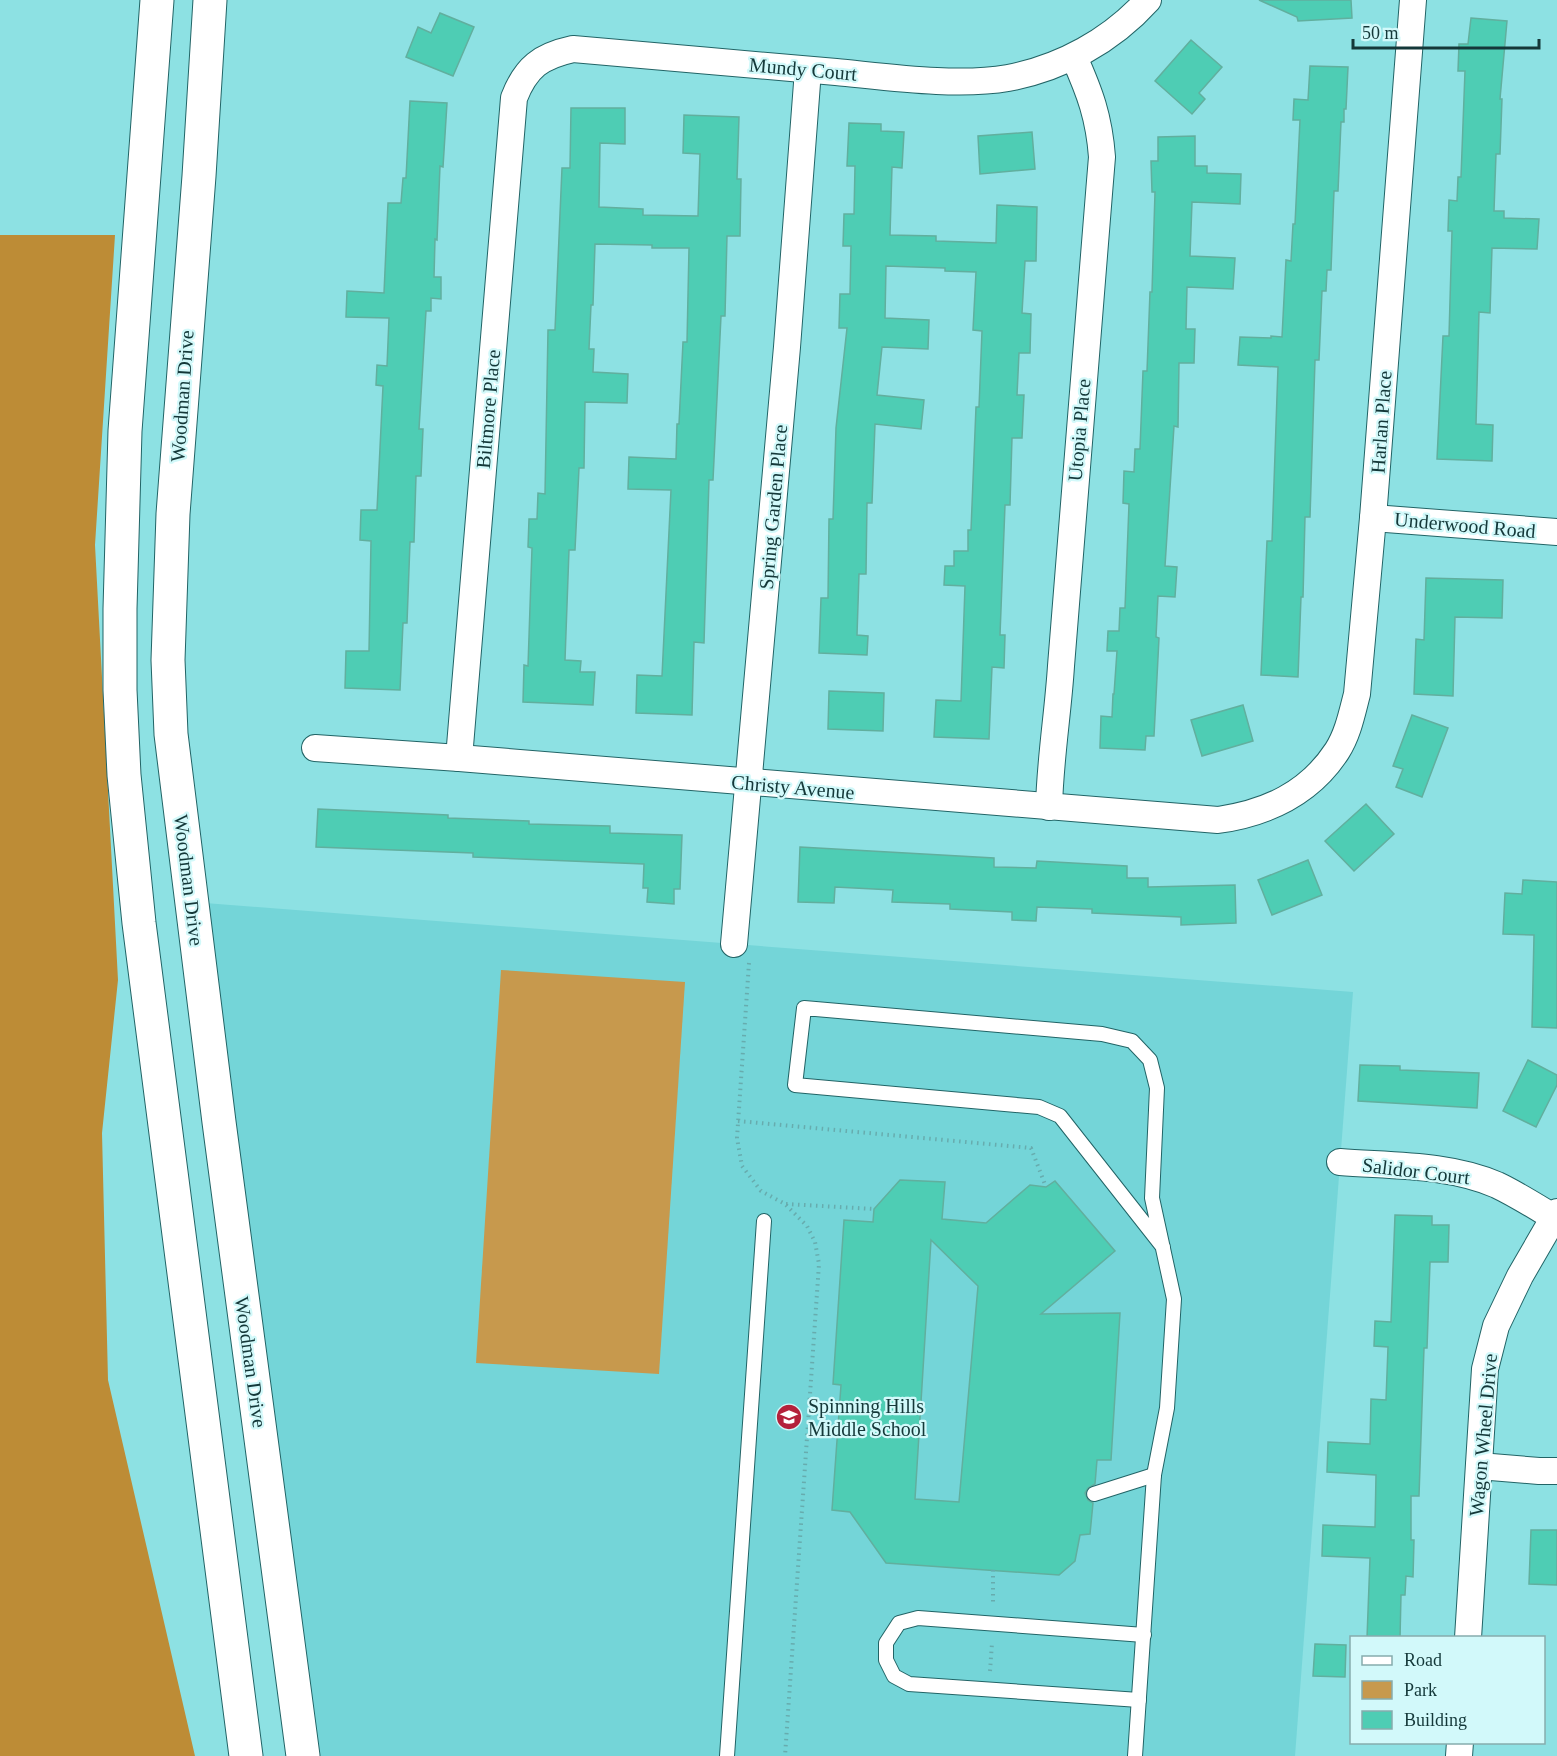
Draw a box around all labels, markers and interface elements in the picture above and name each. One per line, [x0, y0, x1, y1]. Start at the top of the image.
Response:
scale bar [1353, 12, 1539, 50]
text: 50 m [1362, 23, 1399, 43]
street label: Mundy Court [748, 53, 858, 86]
street label: Woodman Drive [166, 329, 198, 463]
street label: Biltmore Place [472, 348, 504, 469]
street label: Harlan Place [1366, 370, 1396, 474]
street label: Utopia Place [1064, 378, 1095, 482]
street label: Spring Garden Place [755, 423, 792, 590]
street label: Underwood Road [1393, 508, 1537, 542]
street label: Christy Avenue [730, 771, 856, 804]
street label: Woodman Drive [170, 813, 208, 947]
street label: Salidor Court [1361, 1153, 1472, 1189]
street label: Woodman Drive [231, 1295, 271, 1429]
street label: Wagon Wheel Drive [1465, 1352, 1502, 1517]
place label: Spinning Hills Middle School [808, 1395, 927, 1440]
school or university icon: Spinning Hills Middle School [774, 1402, 804, 1432]
legend [1350, 1636, 1545, 1744]
text: Road [1404, 1650, 1442, 1670]
text: Park [1404, 1680, 1437, 1700]
text: Building [1404, 1710, 1467, 1730]

